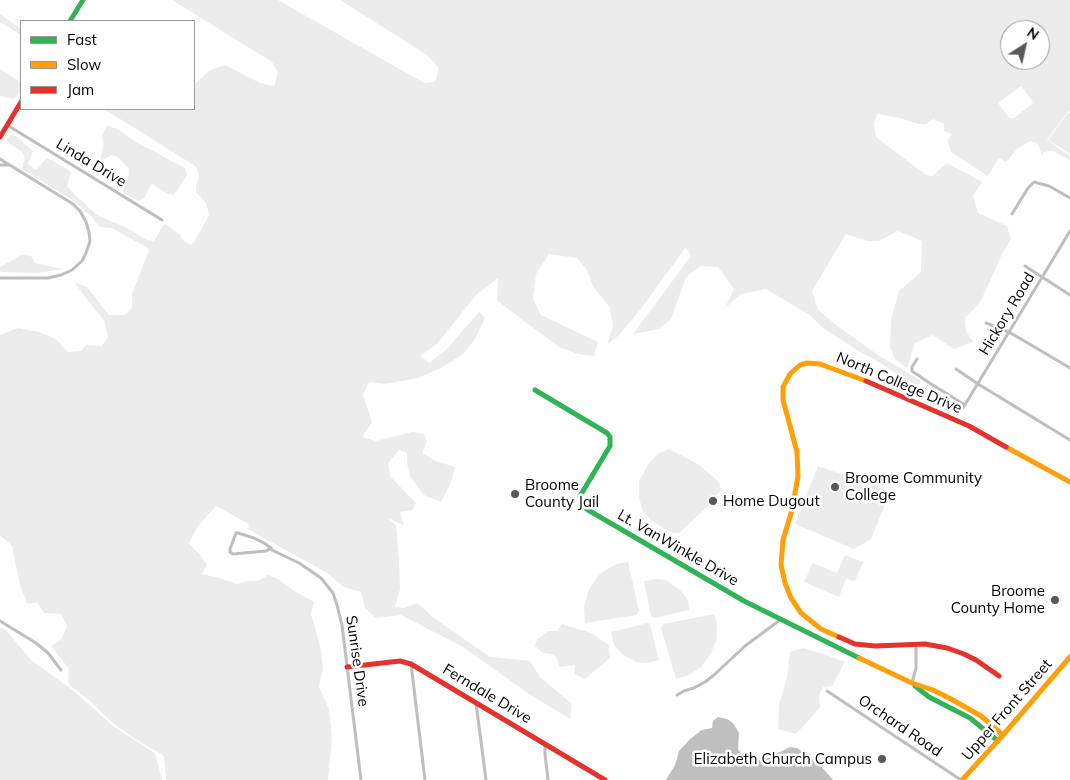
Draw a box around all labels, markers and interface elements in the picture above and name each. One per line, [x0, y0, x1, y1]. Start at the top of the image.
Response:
legend [20, 20, 195, 110]
north arrow [1000, 20, 1050, 70]
text: N [1024, 23, 1043, 44]
text: Fast [67, 30, 97, 49]
text: Slow [67, 55, 101, 74]
text: Jam [67, 80, 94, 99]
street label: Linda Drive [53, 135, 129, 191]
street label: Hickory Road [975, 269, 1039, 359]
street label: North College Drive [834, 348, 964, 418]
place label: Broome Community College [845, 469, 982, 504]
place label: Broome County Jail [525, 476, 599, 511]
marker: Broome Community College [829, 481, 841, 493]
marker: Broome County Jail [509, 488, 521, 500]
place label: Home Dugout [723, 492, 820, 510]
marker: Home Dugout [707, 495, 719, 507]
street label: Lt. VanWinkle Drive [614, 506, 742, 590]
place label: Broome County Home [951, 582, 1045, 617]
marker: Broome County Home [1049, 594, 1061, 606]
street label: Sunrise Drive [342, 614, 372, 708]
street label: Upper Front Street [958, 656, 1056, 764]
street label: Ferndale Drive [439, 660, 535, 728]
street label: Orchard Road [855, 691, 945, 761]
place label: Elizabeth Church Campus [694, 750, 872, 768]
marker: Elizabeth Church Campus [876, 753, 888, 765]

